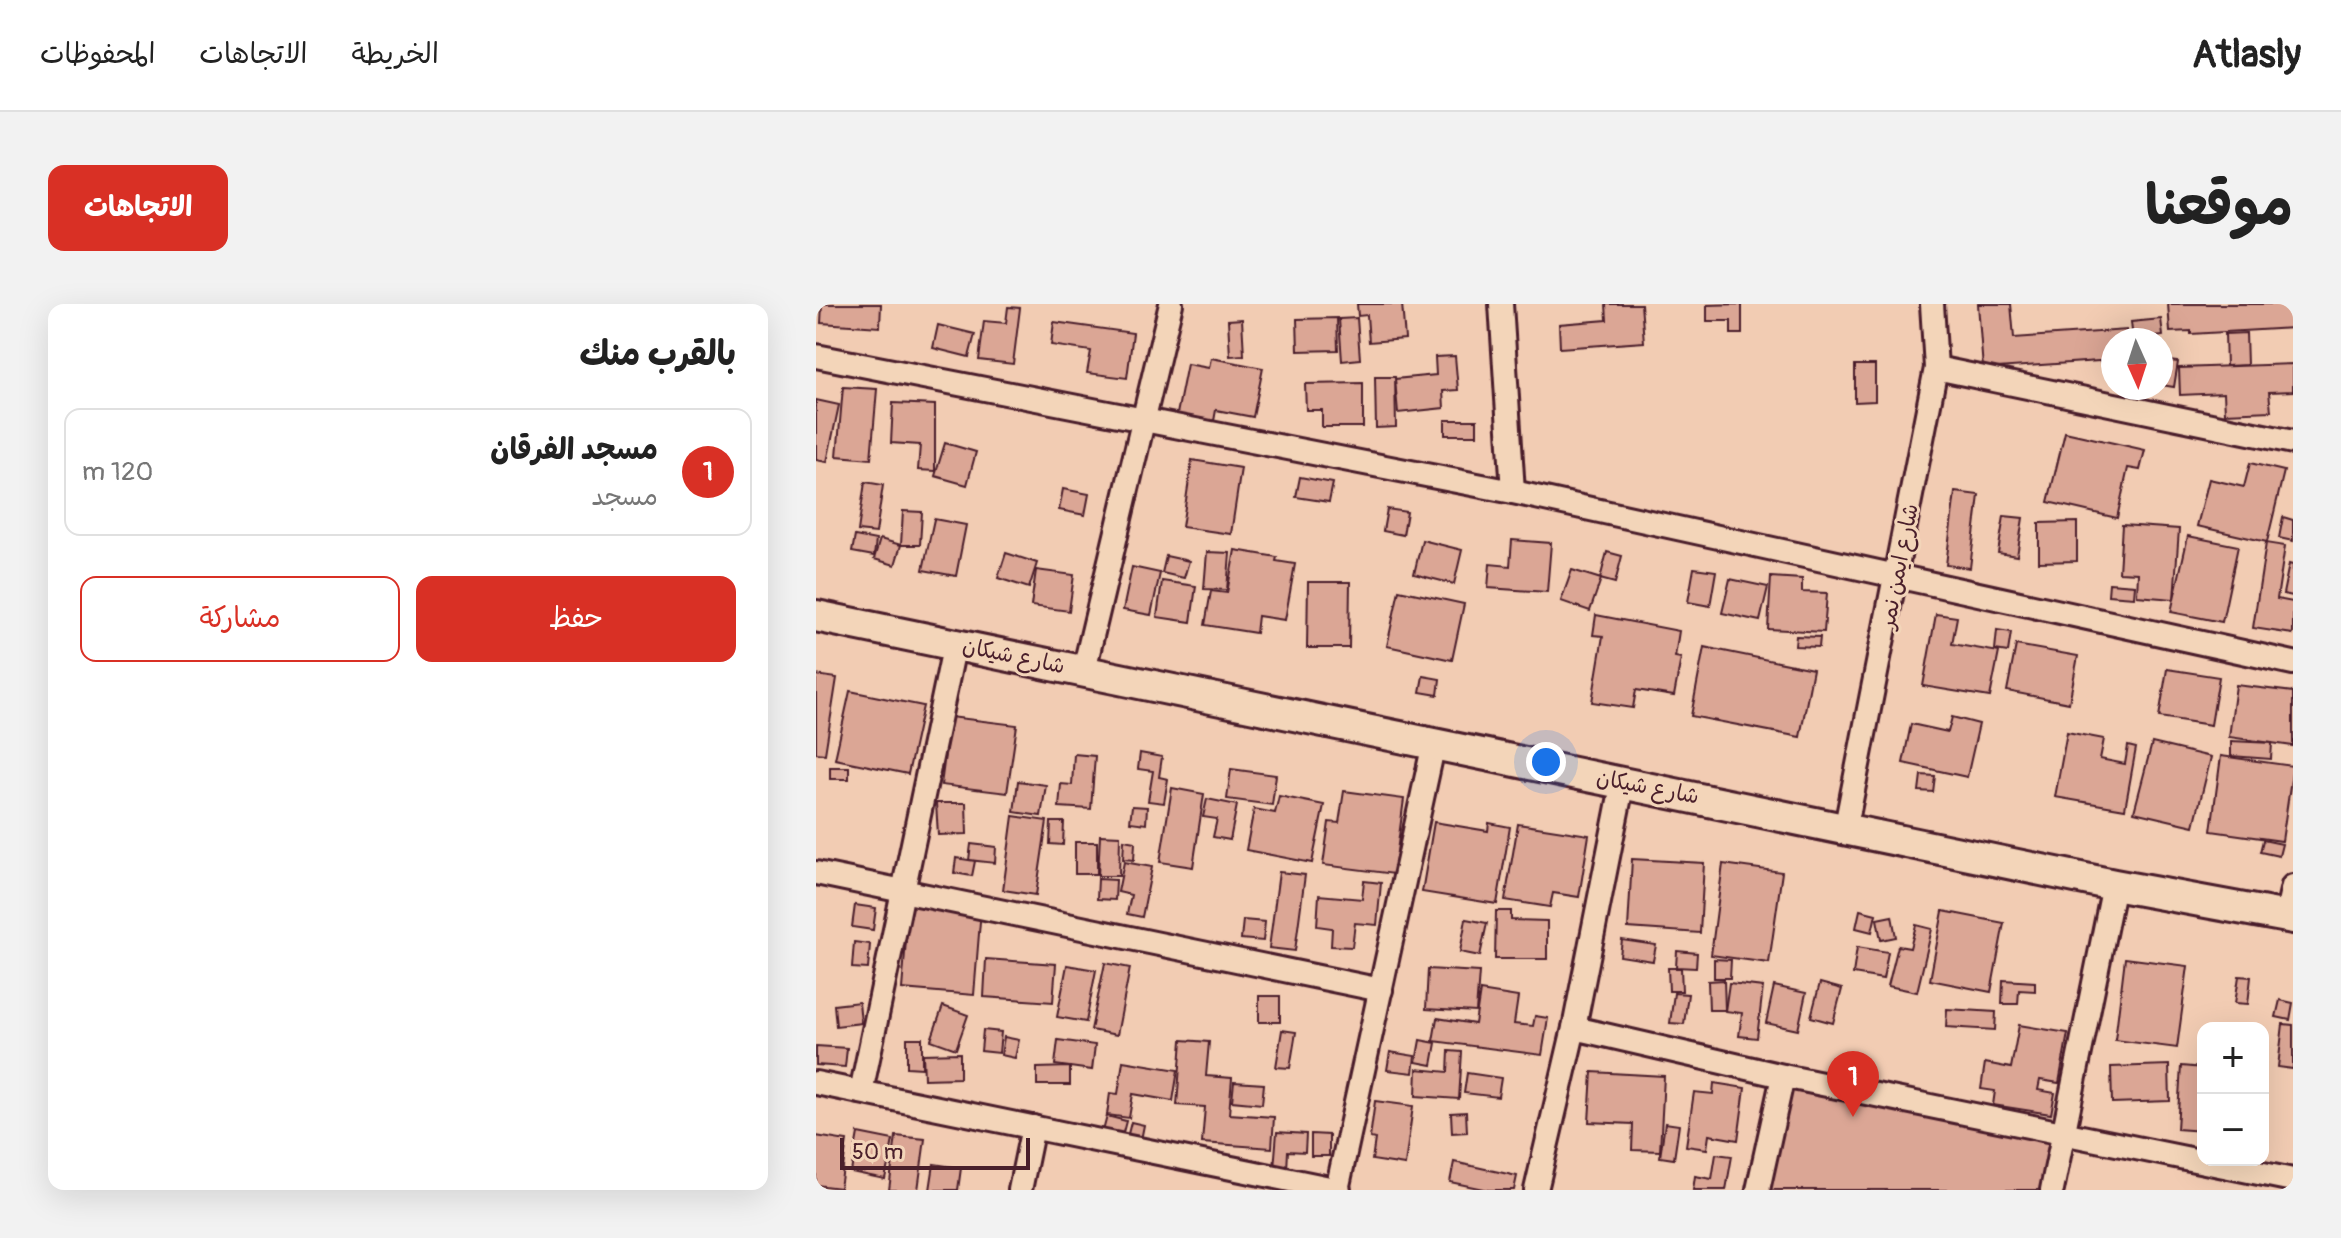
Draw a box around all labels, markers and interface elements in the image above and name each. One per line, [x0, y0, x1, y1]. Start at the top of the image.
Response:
text: Atlasly [2192, 31, 2301, 79]
text: المحفوظات [40, 37, 155, 72]
text: الاتجاهات [199, 37, 307, 72]
text: الخريطة [351, 37, 439, 72]
button: الاتجاهات [48, 165, 228, 251]
text: موقعنا [2145, 172, 2293, 241]
north arrow [2101, 328, 2173, 400]
text: بالقرب منك [580, 333, 736, 376]
text: مسجد الفرقان [490, 431, 658, 468]
text: 120 m [82, 456, 153, 488]
text: 1 [703, 456, 713, 488]
text: مسجد [591, 481, 658, 513]
street label: شارع ايمن نمر [1873, 501, 1926, 633]
button: مشاركة [80, 576, 400, 662]
button: حفظ [416, 576, 736, 662]
street label: شارع شيكان [960, 631, 1068, 681]
your location [1526, 742, 1566, 782]
street label: شارع شيكان [1594, 763, 1702, 812]
map controls [2197, 1022, 2269, 1166]
button: + [2197, 1022, 2269, 1094]
pin: 1 [1827, 1051, 1879, 1117]
button: − [2197, 1094, 2269, 1166]
scale bar [840, 1134, 1030, 1170]
text: 50 m [852, 1138, 903, 1166]

